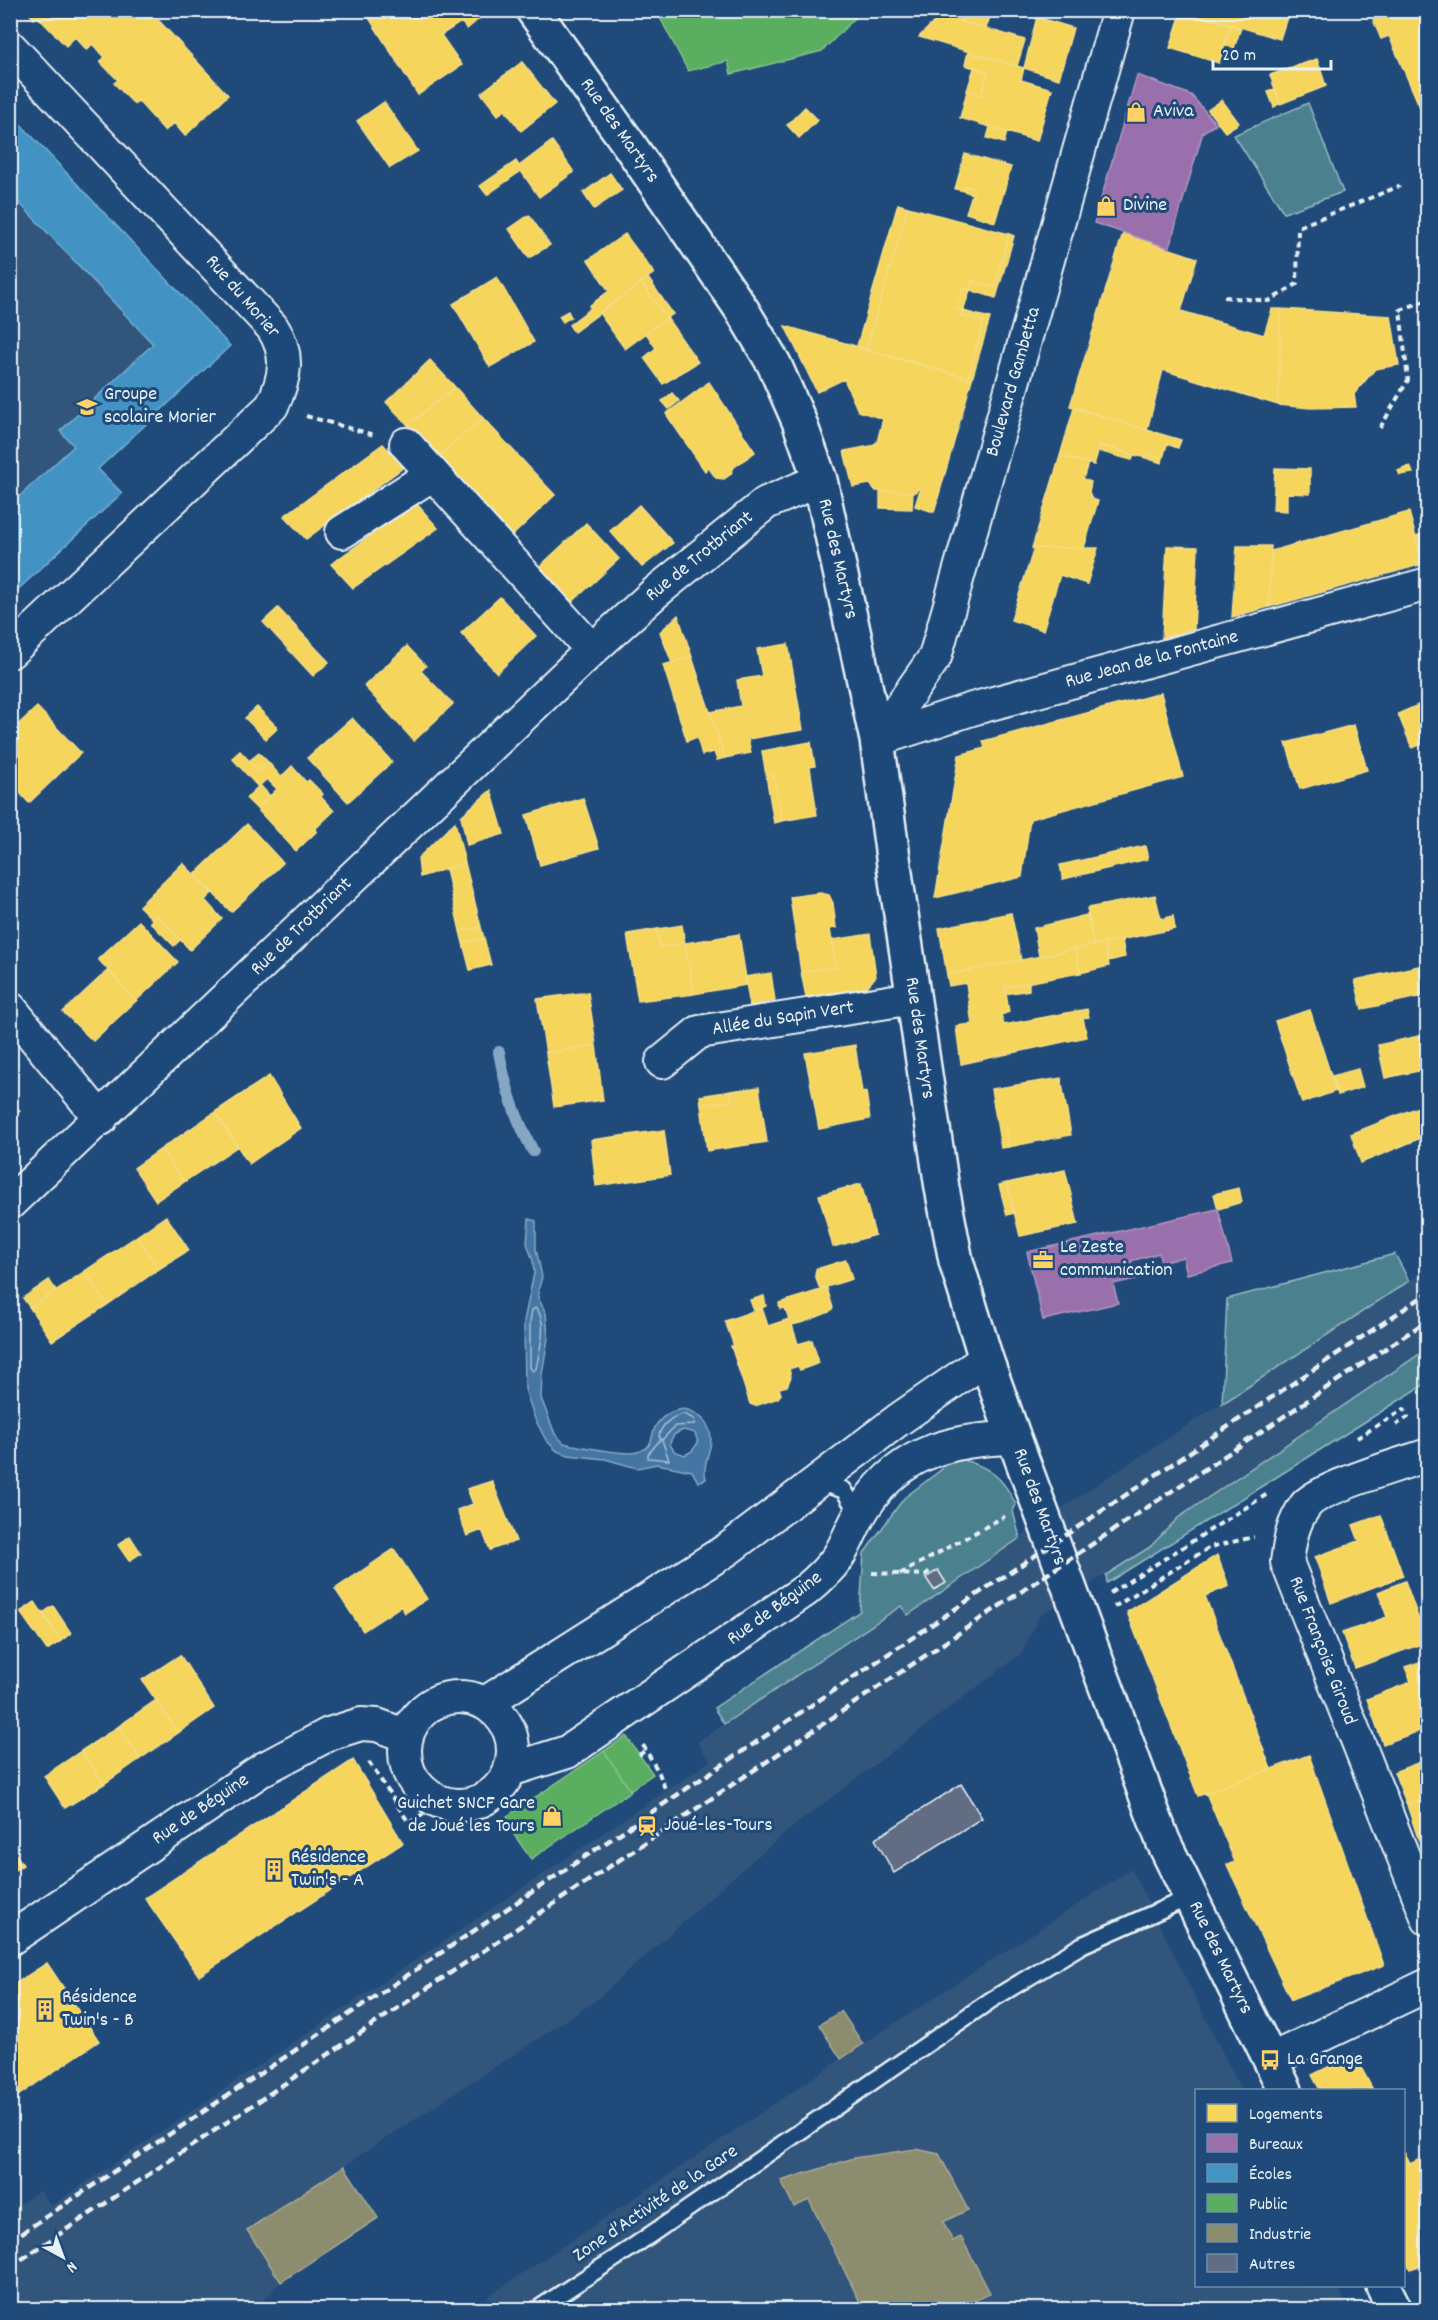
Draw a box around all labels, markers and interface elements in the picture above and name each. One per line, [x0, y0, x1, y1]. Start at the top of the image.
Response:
scale bar [1213, 33, 1332, 71]
text: 20 m [1222, 44, 1256, 69]
street label: Rue des Martyrs [572, 73, 666, 189]
place label: Aviva [1153, 98, 1194, 126]
shop icon: Aviva [1124, 100, 1148, 124]
place label: Divine [1123, 192, 1167, 220]
shop icon: Divine [1094, 194, 1118, 218]
street label: Rue du Morier [198, 249, 286, 345]
street label: Boulevard Gambetta [979, 303, 1049, 460]
place label: Groupe scolaire Morier [104, 381, 216, 432]
school or university icon: Groupe scolaire Morier [75, 395, 99, 419]
street label: Rue des Martyrs [810, 496, 864, 622]
street label: Rue de Trotbriant [640, 505, 760, 609]
street label: Rue Jean de la Fontaine [1062, 623, 1242, 697]
street label: Rue de Trotbriant [245, 871, 359, 983]
street label: Rue des Martyrs [897, 975, 941, 1101]
street label: Allée du Sapin Vert [710, 994, 856, 1044]
place label: Le Zeste communication [1060, 1234, 1173, 1285]
office icon: Le Zeste communication [1031, 1248, 1055, 1272]
street label: Rue des Martyrs [1005, 1445, 1073, 1569]
street label: Rue de Béguine [722, 1565, 829, 1653]
street label: Rue Françoise Giroud [1281, 1573, 1363, 1729]
street label: Rue de Béguine [147, 1767, 255, 1853]
place label: Guichet SNCF Gare de Joué les Tours [397, 1790, 535, 1841]
shop icon: Guichet SNCF Gare de Joué les Tours [540, 1804, 564, 1828]
place label: Joué-les-Tours [664, 1812, 773, 1840]
station icon: Joué-les-Tours [635, 1814, 659, 1838]
place label: Résidence Twin's - A [291, 1844, 366, 1895]
building icon: Résidence Twin's - A [262, 1858, 286, 1882]
street label: Rue des Martyrs [1181, 1897, 1259, 2019]
place label: Résidence Twin's - B [62, 1984, 137, 2035]
building icon: Résidence Twin's - B [33, 1998, 57, 2022]
place label: La Grange [1287, 2046, 1363, 2074]
bus stop icon: La Grange [1258, 2048, 1282, 2072]
legend [1195, 2089, 1405, 2287]
text: Logements [1249, 2103, 1323, 2128]
text: Bureaux [1249, 2133, 1303, 2158]
street label: Zone d’Activité de la Gare [568, 2138, 744, 2270]
text: Écoles [1249, 2163, 1292, 2188]
text: Public [1249, 2193, 1288, 2218]
text: Industrie [1249, 2223, 1311, 2248]
north arrow [33, 2227, 93, 2287]
text: Autres [1249, 2253, 1295, 2278]
text: N [61, 2255, 82, 2278]

